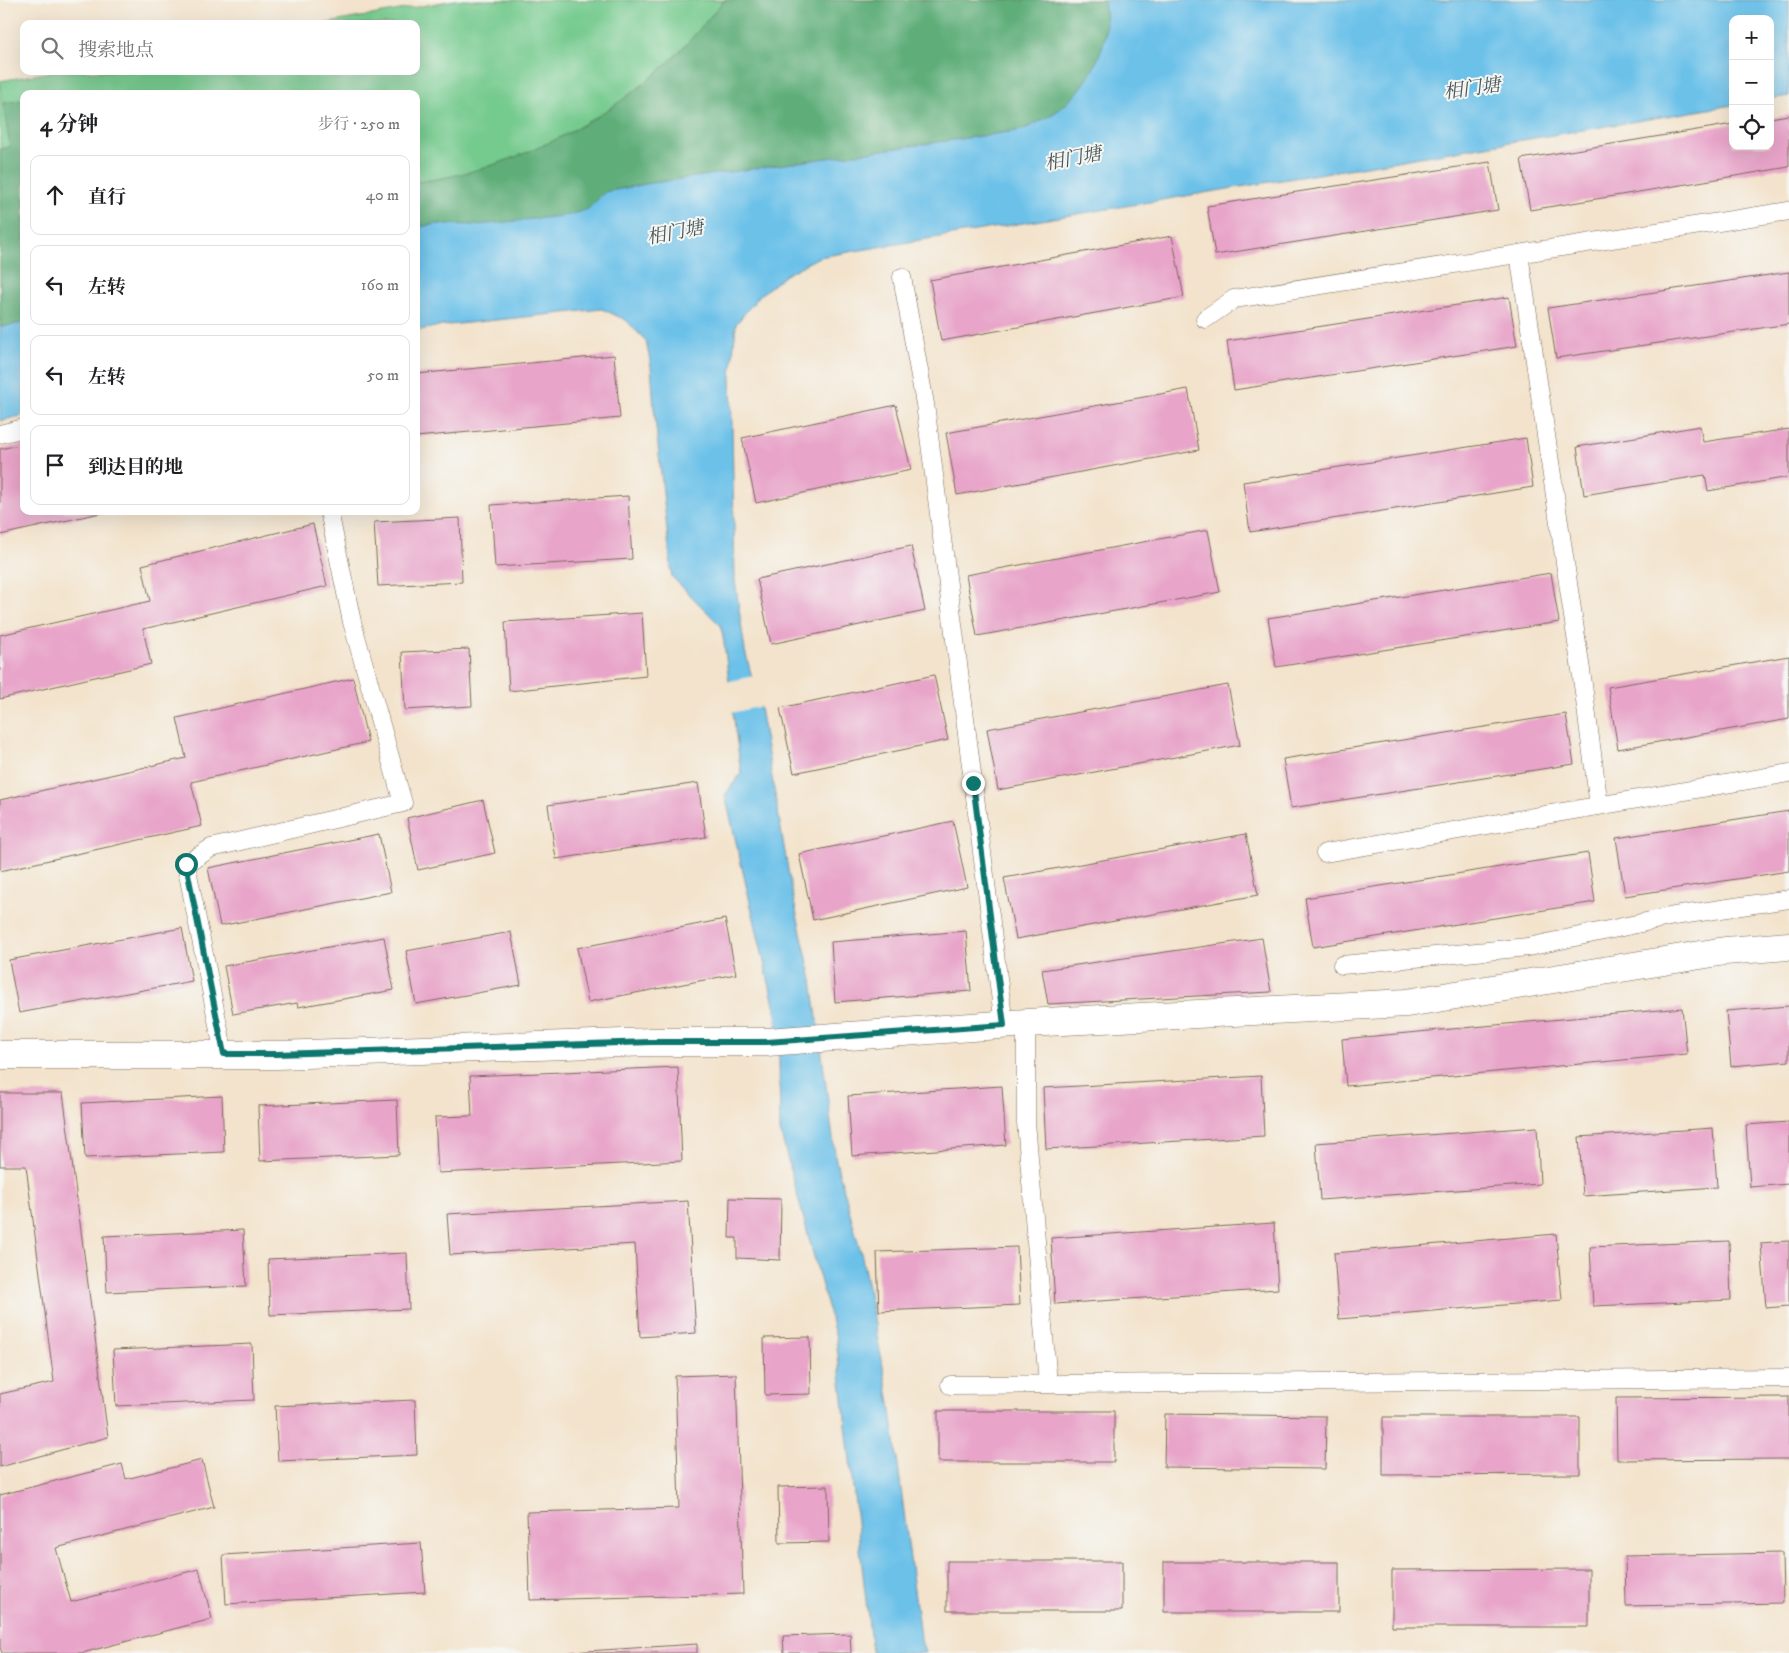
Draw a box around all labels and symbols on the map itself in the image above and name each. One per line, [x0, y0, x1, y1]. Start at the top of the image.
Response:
water label: 相门塘 [1442, 73, 1505, 104]
water label: 相门塘 [1043, 142, 1106, 176]
water label: 相门塘 [645, 216, 708, 250]
route end [962, 772, 985, 795]
route start [175, 853, 198, 876]

